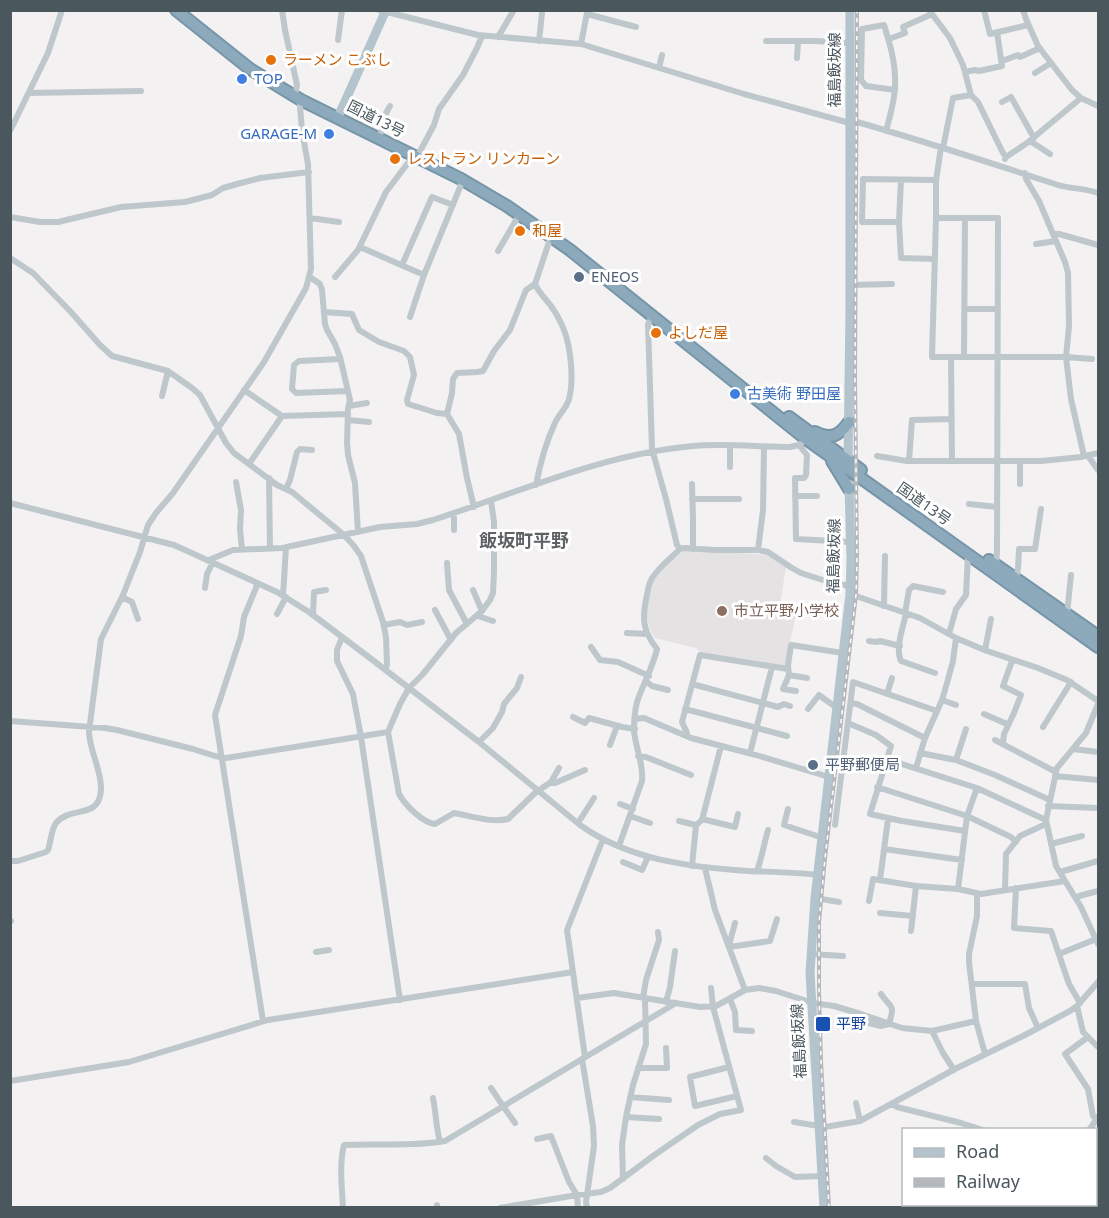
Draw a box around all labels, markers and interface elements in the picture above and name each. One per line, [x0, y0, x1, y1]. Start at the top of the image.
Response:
street label: 福島飯坂線 [824, 32, 844, 108]
place label: ラーメン こぶし [283, 49, 391, 69]
marker: ラーメン こぶし [264, 53, 278, 67]
place label: TOP [254, 68, 283, 88]
marker: TOP [235, 72, 249, 86]
street label: 国道13号 [344, 95, 409, 141]
place label: GARAGE-M [240, 123, 317, 143]
marker: GARAGE-M [322, 127, 336, 141]
place label: レストラン リンカーン [407, 148, 560, 168]
marker: レストラン リンカーン [388, 152, 402, 166]
place label: 和屋 [532, 220, 562, 240]
marker: 和屋 [513, 224, 527, 238]
place label: ENEOS [591, 266, 639, 286]
marker: ENEOS [572, 270, 586, 284]
place label: よしだ屋 [668, 322, 728, 342]
marker: よしだ屋 [649, 326, 663, 340]
place label: 古美術 野田屋 [747, 383, 841, 403]
marker: 古美術 野田屋 [728, 387, 742, 401]
street label: 国道13号 [893, 477, 956, 529]
street label: 福島飯坂線 [822, 518, 844, 594]
district label: 飯坂町平野 [479, 528, 569, 552]
place label: 市立平野小学校 [734, 600, 839, 620]
marker: 市立平野小学校 [715, 604, 729, 618]
place label: 平野郵便局 [825, 754, 900, 774]
marker: 平野郵便局 [806, 758, 820, 772]
street label: 福島飯坂線 [786, 1003, 810, 1079]
place label: 平野 [836, 1013, 866, 1033]
marker: 平野 [814, 1015, 832, 1033]
legend [902, 1128, 1097, 1206]
text: Road [956, 1139, 999, 1163]
text: Railway [956, 1169, 1021, 1193]

